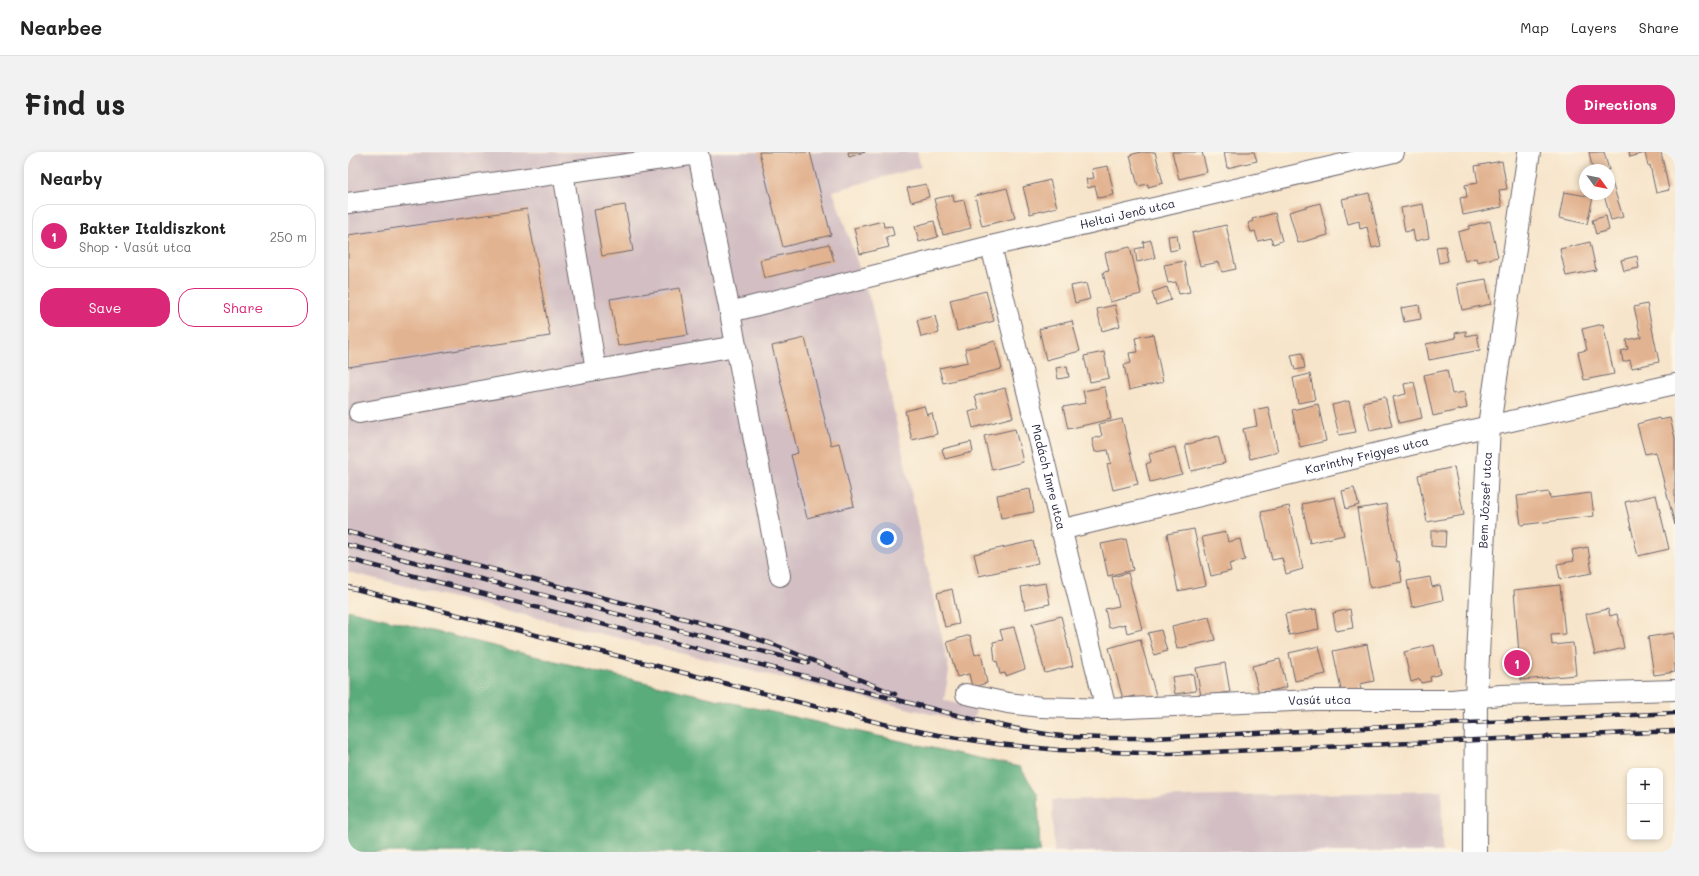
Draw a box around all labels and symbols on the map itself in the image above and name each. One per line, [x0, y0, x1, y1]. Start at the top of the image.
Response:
north arrow [1579, 164, 1615, 200]
street label: Heltai Jenő utca [1078, 194, 1177, 232]
street label: Madách Imre utca [1029, 422, 1070, 531]
street label: Karinthy Frigyes utca [1303, 432, 1430, 477]
street label: Bem József utca [1474, 451, 1495, 549]
your location [877, 528, 897, 548]
pin: 1 [1504, 648, 1530, 678]
street label: Vasút utca [1288, 691, 1351, 708]

